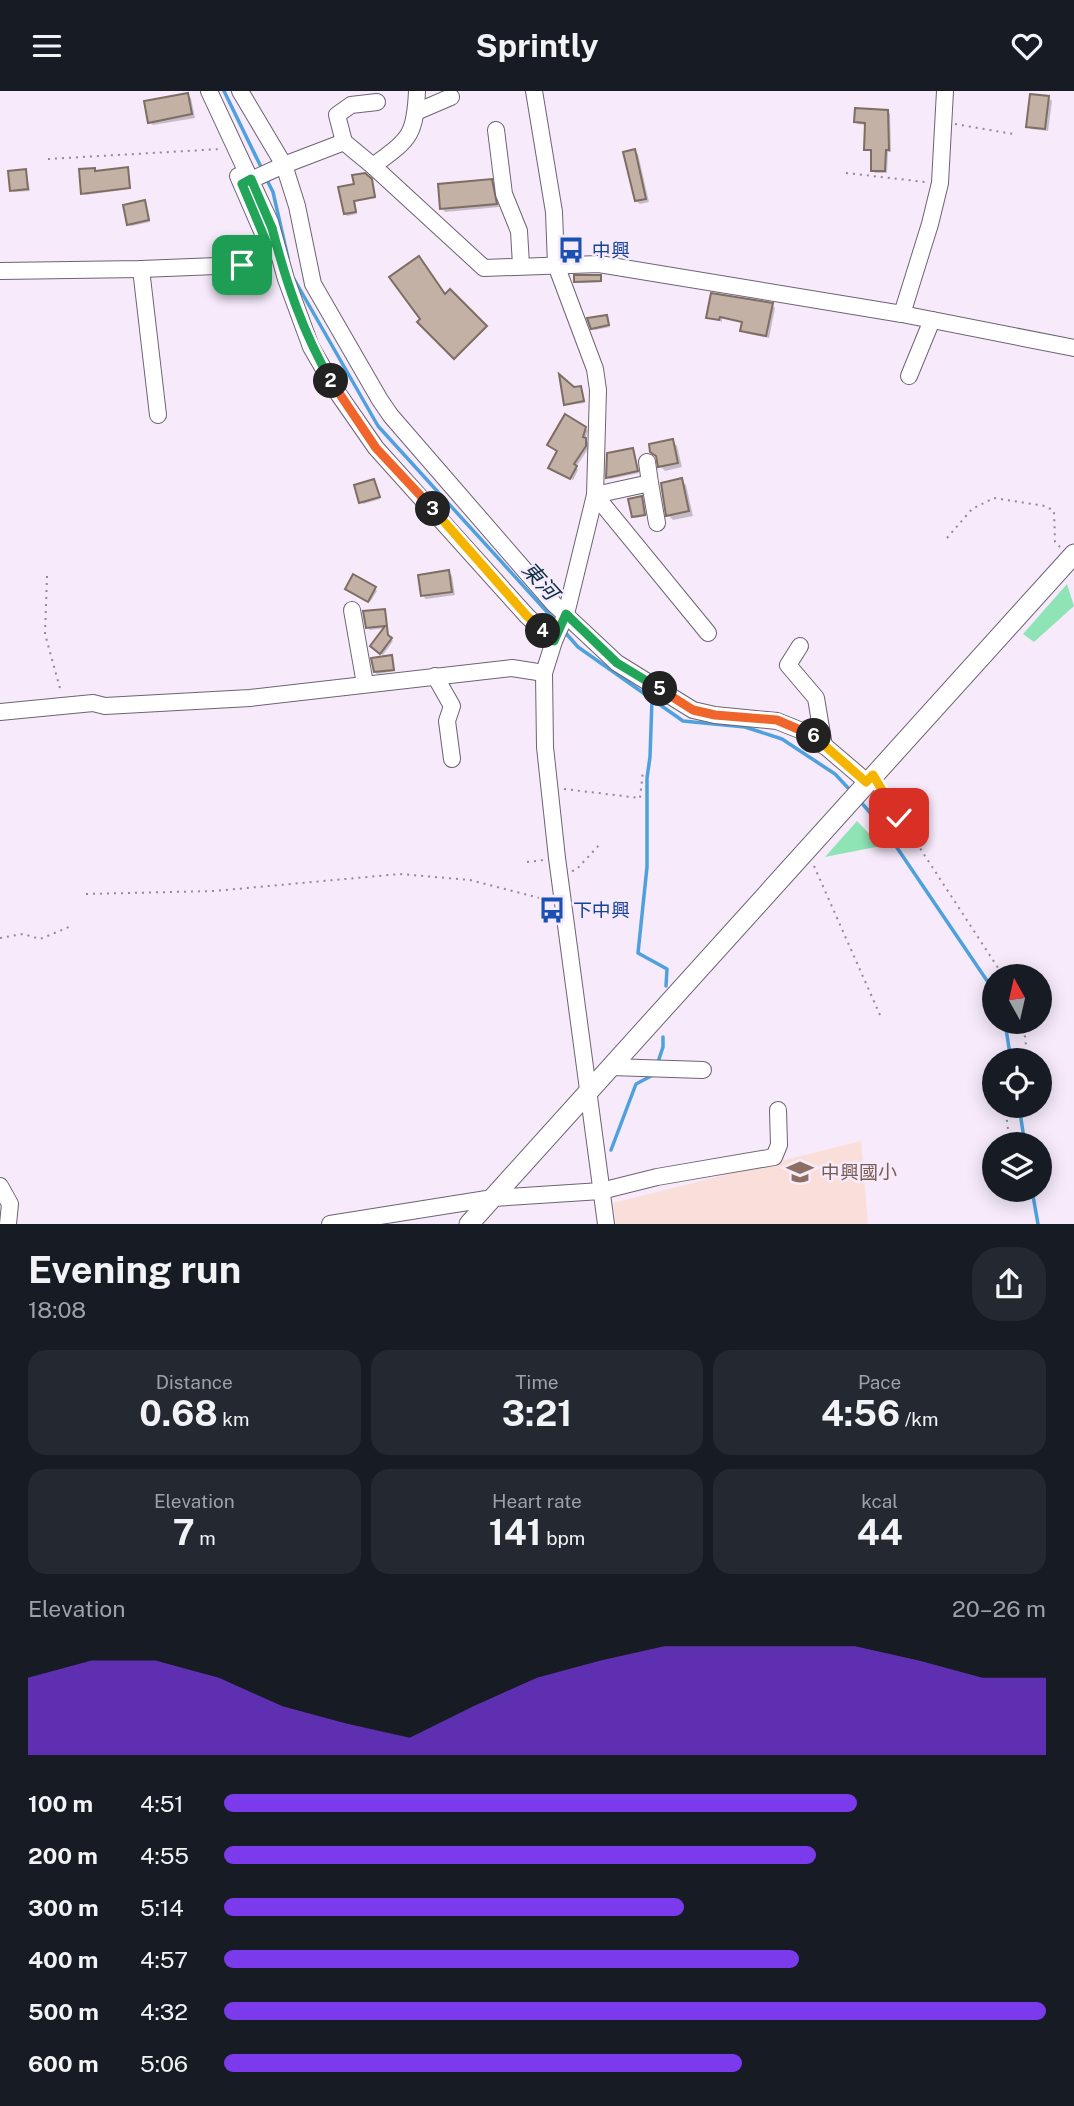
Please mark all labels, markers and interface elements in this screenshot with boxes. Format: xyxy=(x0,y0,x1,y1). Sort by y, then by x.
icon: menu xyxy=(28,27,66,65)
text: Sprintly xyxy=(476,27,598,64)
icon: heart xyxy=(1008,27,1046,65)
pin xyxy=(212,235,272,295)
bus stop icon: 中興 xyxy=(556,235,586,265)
place label: 中興 xyxy=(592,239,630,261)
icon: arrive xyxy=(223,246,261,284)
pin: 2 xyxy=(314,363,348,399)
text: 2 xyxy=(324,369,337,391)
pin: 3 xyxy=(416,491,450,527)
text: 3 xyxy=(426,497,439,519)
water label: 東河 xyxy=(517,557,566,608)
pin: 4 xyxy=(526,613,560,649)
text: 4 xyxy=(536,619,549,641)
pin: 5 xyxy=(642,671,678,707)
text: 5 xyxy=(653,677,666,699)
pin: 6 xyxy=(796,719,832,753)
text: 6 xyxy=(807,724,820,746)
pin xyxy=(869,788,929,848)
icon: check xyxy=(880,799,918,837)
bus stop icon: 下中興 xyxy=(537,895,567,925)
place label: 下中興 xyxy=(573,899,630,921)
north arrow xyxy=(982,964,1052,1034)
map controls xyxy=(982,964,1052,1202)
button: locate xyxy=(982,1048,1052,1118)
button: layers xyxy=(982,1132,1052,1202)
school or university icon: 中興國小 xyxy=(785,1157,815,1187)
place label: 中興國小 xyxy=(821,1161,897,1183)
text: Evening run xyxy=(28,1247,241,1292)
button: share xyxy=(972,1247,1046,1321)
text: 18:08 xyxy=(28,1296,86,1323)
text: Distance xyxy=(156,1371,233,1393)
text: Time xyxy=(515,1371,559,1393)
text: Pace xyxy=(858,1371,901,1393)
text: 0.68 xyxy=(139,1393,218,1434)
text: 3:21 xyxy=(502,1393,572,1434)
text: 4:56 xyxy=(821,1393,900,1434)
text: km xyxy=(218,1408,249,1430)
text: /km xyxy=(900,1408,938,1430)
text: Elevation xyxy=(154,1490,235,1512)
text: Heart rate xyxy=(492,1490,582,1512)
text: kcal xyxy=(861,1490,898,1512)
text: 7 xyxy=(173,1512,195,1553)
text: 141 xyxy=(489,1512,542,1553)
text: 44 xyxy=(857,1512,903,1553)
text: m xyxy=(195,1527,216,1549)
text: bpm xyxy=(542,1527,585,1549)
text: Elevation xyxy=(28,1595,126,1622)
text: 20–26 m xyxy=(952,1595,1046,1622)
text: 100 m xyxy=(28,1790,93,1817)
text: 4:51 xyxy=(140,1790,184,1817)
text: 200 m xyxy=(28,1842,98,1869)
text: 4:55 xyxy=(140,1842,189,1869)
text: 300 m xyxy=(28,1894,99,1921)
text: 5:14 xyxy=(140,1894,184,1921)
text: 400 m xyxy=(28,1946,98,1973)
text: 4:57 xyxy=(140,1946,188,1973)
text: 500 m xyxy=(28,1998,99,2025)
text: 4:32 xyxy=(140,1998,188,2025)
text: 600 m xyxy=(28,2050,98,2077)
text: 5:06 xyxy=(140,2050,188,2077)

